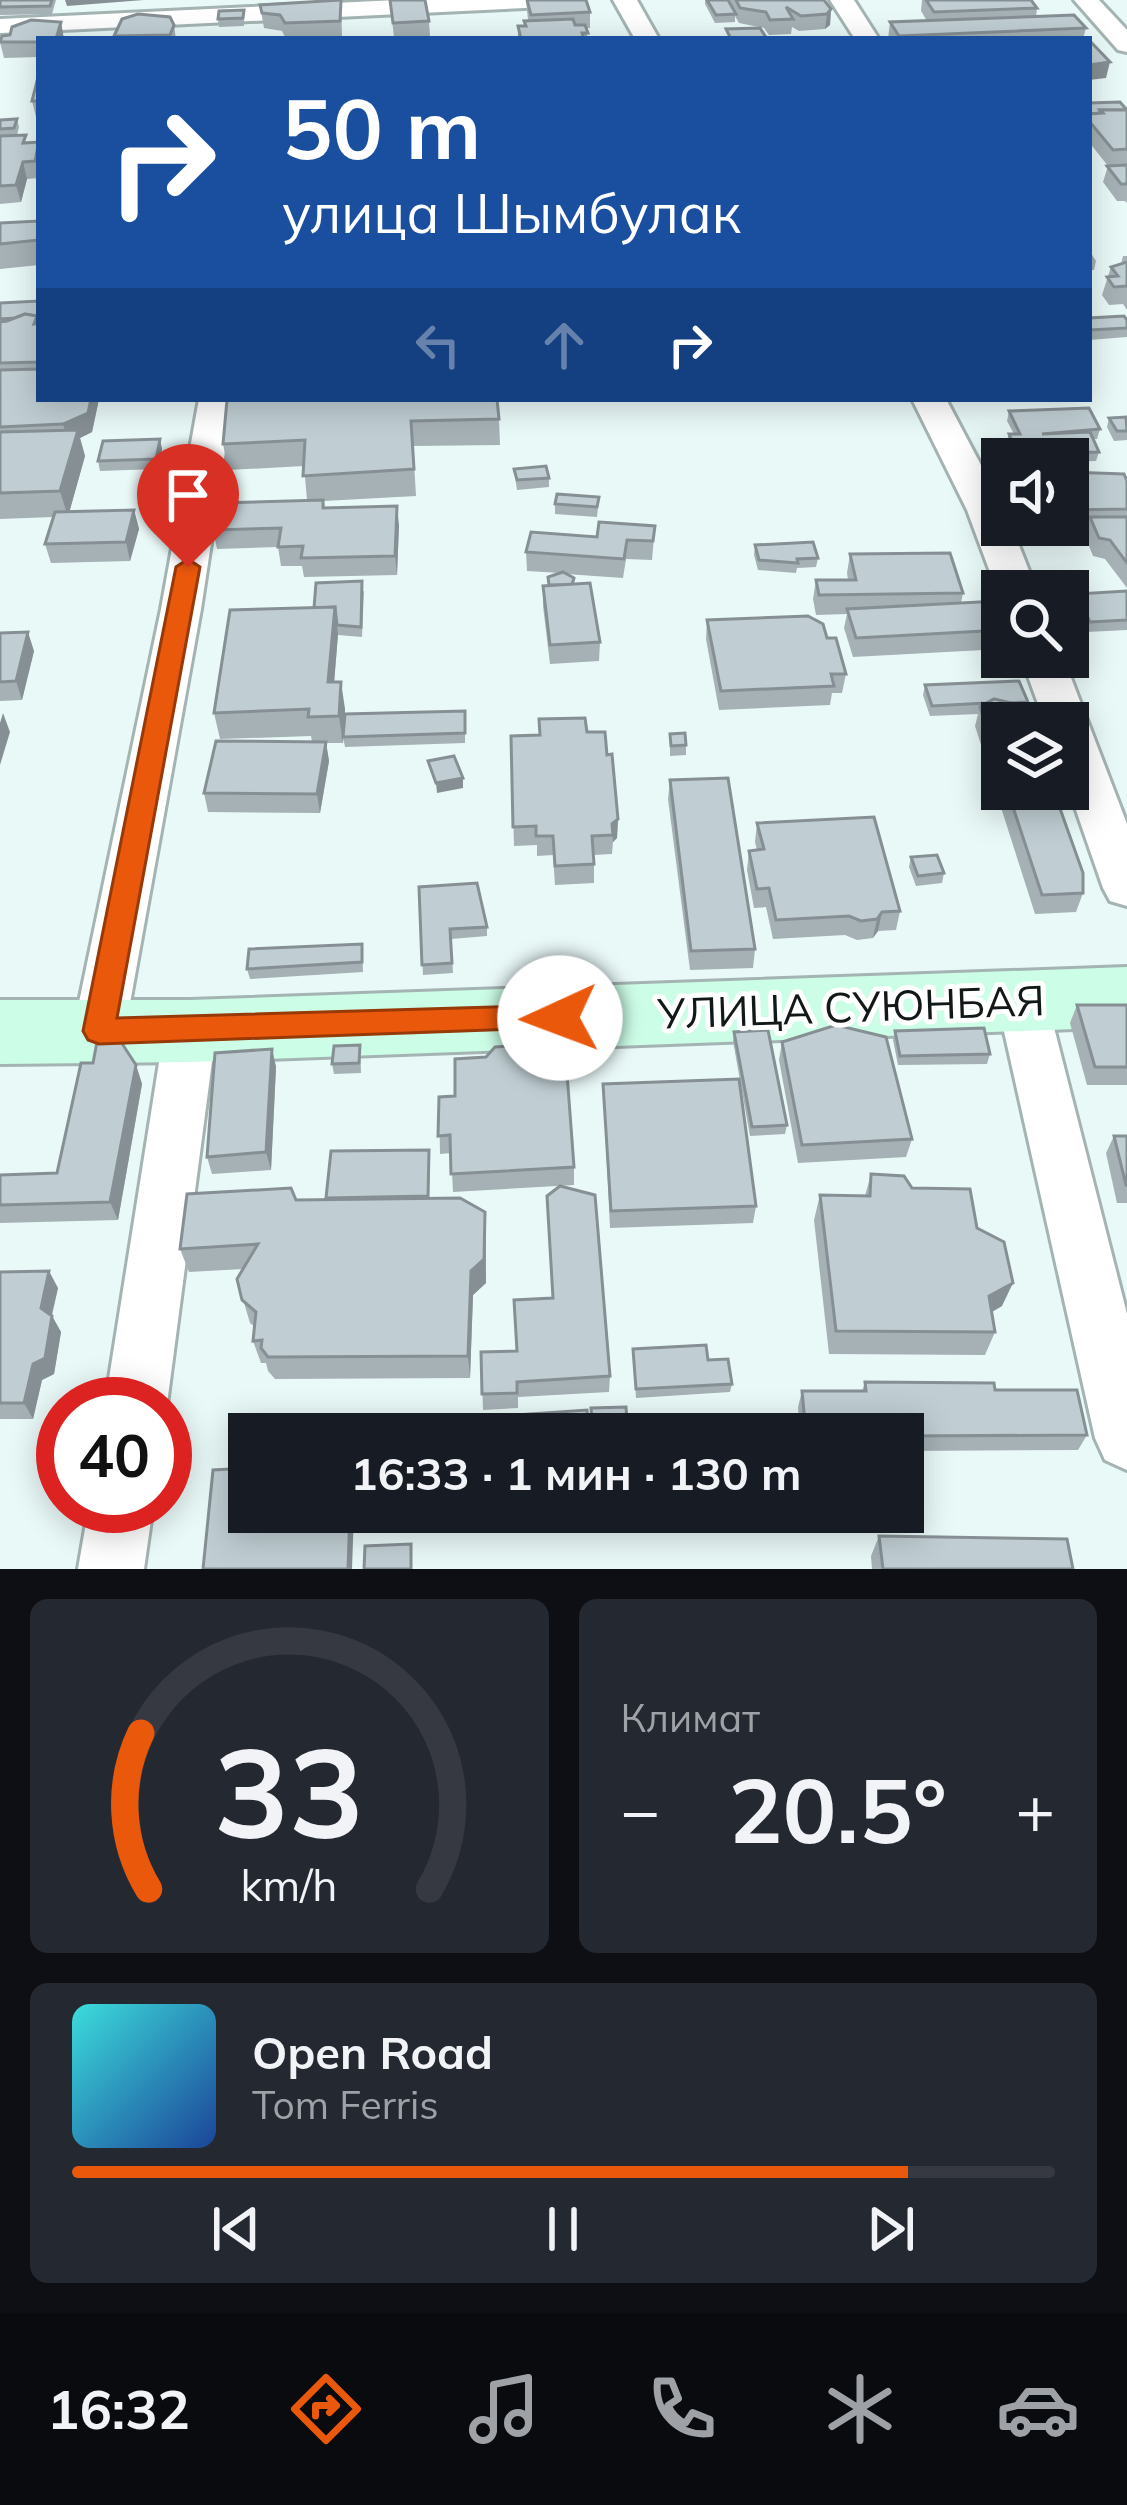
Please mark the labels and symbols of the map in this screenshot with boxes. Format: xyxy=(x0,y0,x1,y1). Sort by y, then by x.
pin xyxy=(137,444,239,567)
position arrow xyxy=(497,955,623,1081)
street label: УЛИЦА СУЮНБАЯ xyxy=(655,973,1046,1040)
speed limit sign: 40 xyxy=(36,1377,192,1533)

